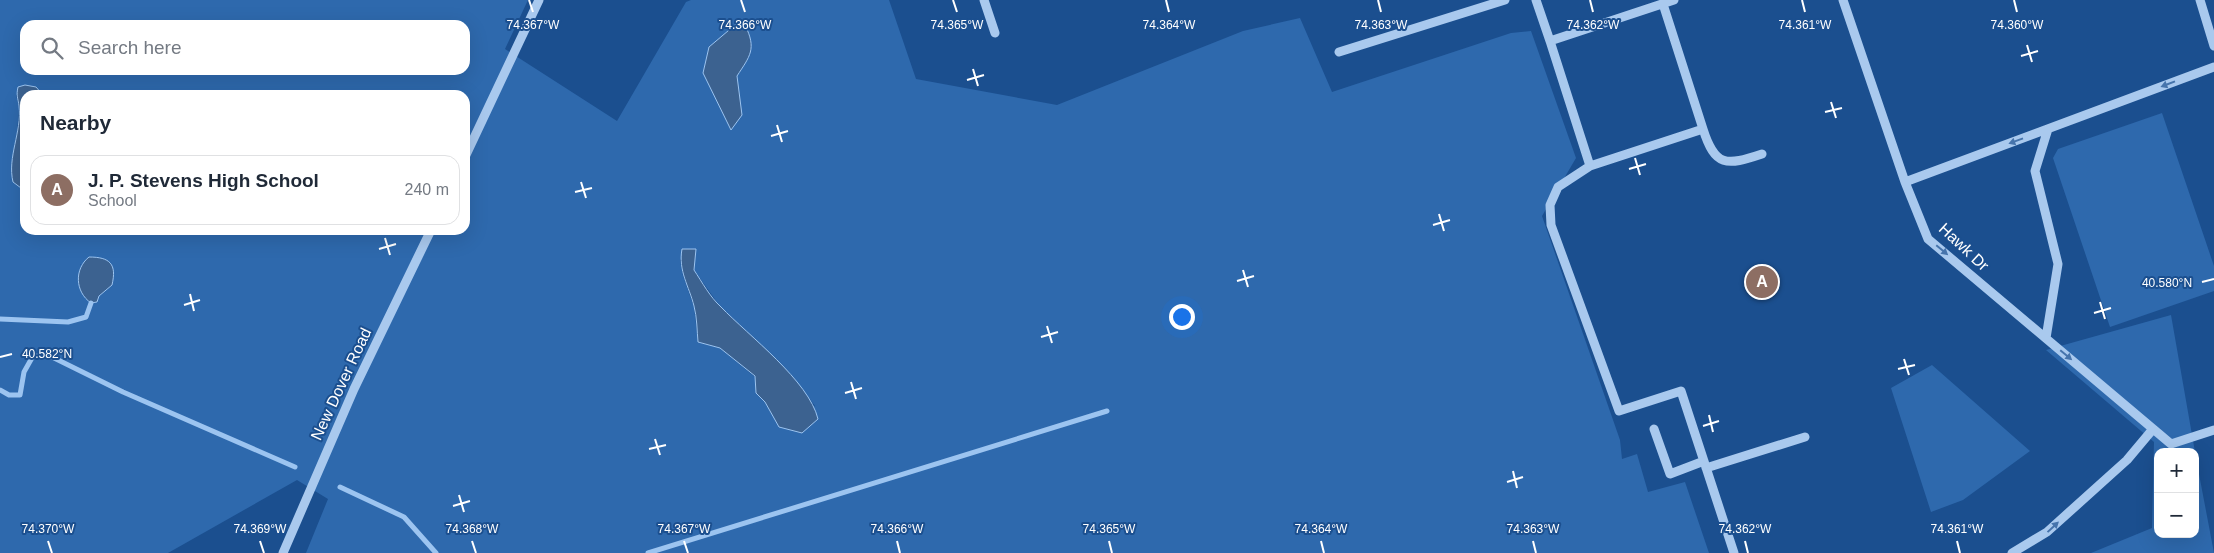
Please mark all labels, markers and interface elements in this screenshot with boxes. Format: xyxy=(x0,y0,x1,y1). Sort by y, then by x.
text: 74.367°W xyxy=(507,18,560,32)
text: 74.366°W xyxy=(719,18,772,32)
text: 74.365°W xyxy=(931,18,984,32)
text: 74.364°W xyxy=(1143,18,1196,32)
text: 74.363°W xyxy=(1355,18,1408,32)
text: 74.362°W xyxy=(1567,18,1620,32)
text: 74.361°W xyxy=(1779,18,1832,32)
text: 74.360°W xyxy=(1991,18,2044,32)
search box xyxy=(20,20,470,75)
icon: search xyxy=(38,34,66,62)
text: Search here xyxy=(78,37,182,58)
one-way arrow xyxy=(2161,81,2176,88)
text: Nearby xyxy=(40,111,111,134)
one-way arrow xyxy=(2008,137,2023,145)
text: J. P. Stevens High School xyxy=(88,170,319,191)
text: A xyxy=(51,181,63,198)
text: 240 m xyxy=(405,181,449,198)
text: School xyxy=(88,192,137,209)
street label: Hawk Dr xyxy=(1936,220,1993,275)
one-way arrow xyxy=(1935,245,1948,256)
pin: A xyxy=(1746,263,1778,301)
text: 40.580°N xyxy=(2142,276,2192,290)
your location xyxy=(1169,304,1195,330)
street label: New Dover Road xyxy=(308,325,374,443)
text: 40.582°N xyxy=(22,347,72,361)
one-way arrow xyxy=(2060,349,2072,361)
map controls xyxy=(2154,448,2199,538)
button: + xyxy=(2154,448,2199,493)
button: − xyxy=(2154,493,2199,538)
one-way arrow xyxy=(2047,521,2059,533)
text: 74.370°W xyxy=(22,522,75,536)
text: 74.369°W xyxy=(234,522,287,536)
text: 74.368°W xyxy=(446,522,499,536)
text: 74.367°W xyxy=(658,522,711,536)
text: 74.366°W xyxy=(871,522,924,536)
text: 74.365°W xyxy=(1083,522,1136,536)
text: 74.364°W xyxy=(1295,522,1348,536)
text: 74.363°W xyxy=(1507,522,1560,536)
text: 74.362°W xyxy=(1719,522,1772,536)
text: 74.361°W xyxy=(1931,522,1984,536)

